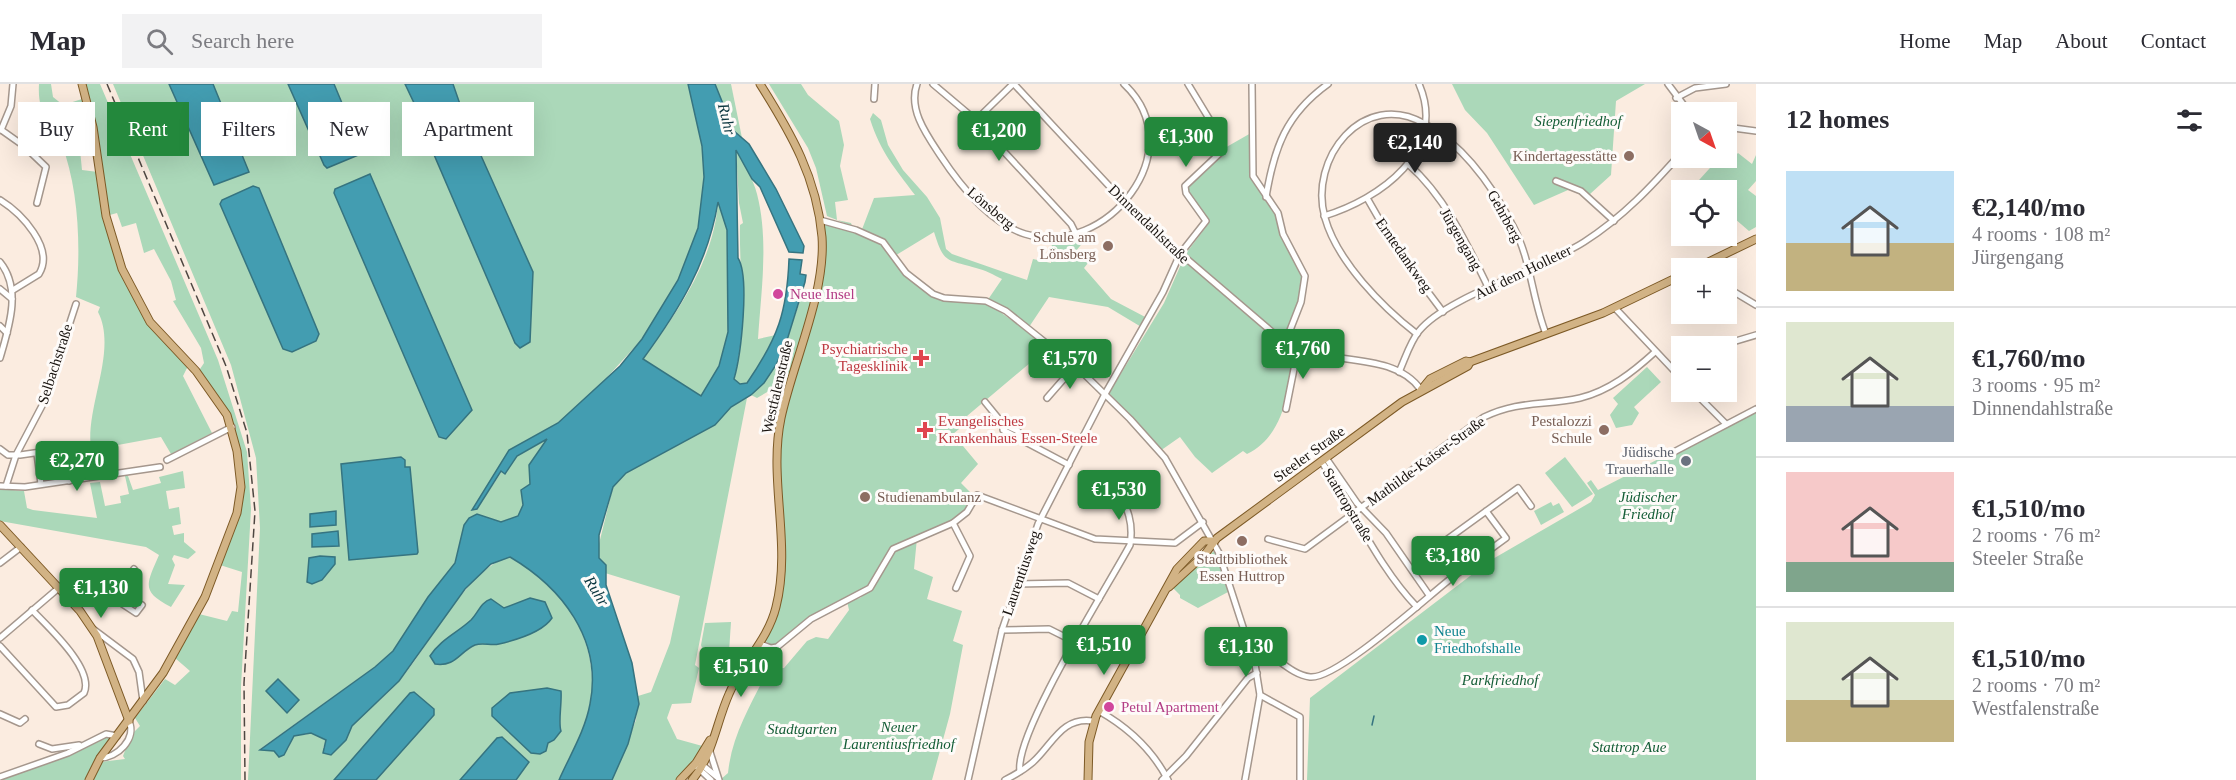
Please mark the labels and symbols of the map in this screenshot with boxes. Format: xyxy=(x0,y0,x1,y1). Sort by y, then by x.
water label: Ruhr xyxy=(715,100,739,137)
north arrow xyxy=(1671,102,1737,168)
pin: €1,200 xyxy=(950,111,1048,162)
park label: Siepenfriedhof xyxy=(1534,113,1624,129)
pin: €1,300 xyxy=(1137,117,1235,168)
pin: €2,140 xyxy=(1366,123,1464,174)
place label: Kindertagesstätte xyxy=(1513,148,1617,164)
marker: Kindertagesstätte xyxy=(1622,149,1636,163)
street label: Dinnendahlstraße xyxy=(1105,181,1193,267)
street label: Lönsberg xyxy=(964,184,1018,233)
street label: Gehrberg xyxy=(1484,187,1526,245)
street label: Jürgengang xyxy=(1437,205,1485,273)
street label: Erntedankweg xyxy=(1373,215,1436,295)
place label: Schule am Lönsberg xyxy=(1033,229,1096,262)
marker: Schule am Lönsberg xyxy=(1101,239,1115,253)
street label: Auf dem Holleter xyxy=(1472,242,1574,302)
place label: Neue Insel xyxy=(790,286,855,302)
marker: Neue Insel xyxy=(771,287,785,301)
street label: Selbachstraße xyxy=(35,322,76,406)
pin: €1,760 xyxy=(1254,329,1352,380)
street label: Westfalenstraße xyxy=(758,338,796,435)
pin: €1,570 xyxy=(1021,339,1119,390)
place label: Psychiatrische Tagesklinik xyxy=(821,341,908,374)
marker: Psychiatrische Tagesklinik xyxy=(912,349,930,367)
place label: Evangelisches Krankenhaus Essen-Steele xyxy=(938,413,1098,446)
street label: Mathilde-Kaiser-Straße xyxy=(1364,413,1488,509)
place label: Pestalozzi Schule xyxy=(1531,413,1592,446)
marker: Evangelisches Krankenhaus Essen-Steele xyxy=(916,421,934,439)
street label: Steeler Straße xyxy=(1270,423,1348,485)
marker: Pestalozzi Schule xyxy=(1597,423,1611,437)
pin: €2,270 xyxy=(28,441,126,492)
place label: Jüdische Trauerhalle xyxy=(1605,444,1674,477)
marker: Jüdische Trauerhalle xyxy=(1679,454,1693,468)
street label: Stattropstraße xyxy=(1320,465,1376,545)
pin: €1,530 xyxy=(1070,470,1168,521)
place label: Studienambulanz xyxy=(877,489,981,505)
park label: Jüdischer Friedhof xyxy=(1619,489,1677,522)
marker: Studienambulanz xyxy=(858,490,872,504)
street label: Laurentiusweg xyxy=(999,528,1043,618)
marker: Stadtbibliothek Essen Huttrop xyxy=(1235,534,1249,548)
pin: €3,180 xyxy=(1404,536,1502,587)
place label: Stadtbibliothek Essen Huttrop xyxy=(1196,551,1288,584)
pin: €1,130 xyxy=(52,568,150,619)
water label: Ruhr xyxy=(581,572,613,610)
place label: Neue Friedhofshalle xyxy=(1434,623,1521,656)
pin: €1,510 xyxy=(1055,625,1153,676)
pin: €1,130 xyxy=(1197,627,1295,678)
marker: Neue Friedhofshalle xyxy=(1415,633,1429,647)
pin: €1,510 xyxy=(692,647,790,698)
park label: Parkfriedhof xyxy=(1461,672,1540,688)
place label: Petul Apartment xyxy=(1121,699,1220,715)
marker: Petul Apartment xyxy=(1102,700,1116,714)
park label: Neuer Laurentiusfriedhof xyxy=(842,719,957,752)
park label: Stadtgarten xyxy=(767,721,837,737)
park label: Stattrop Aue xyxy=(1592,739,1667,755)

